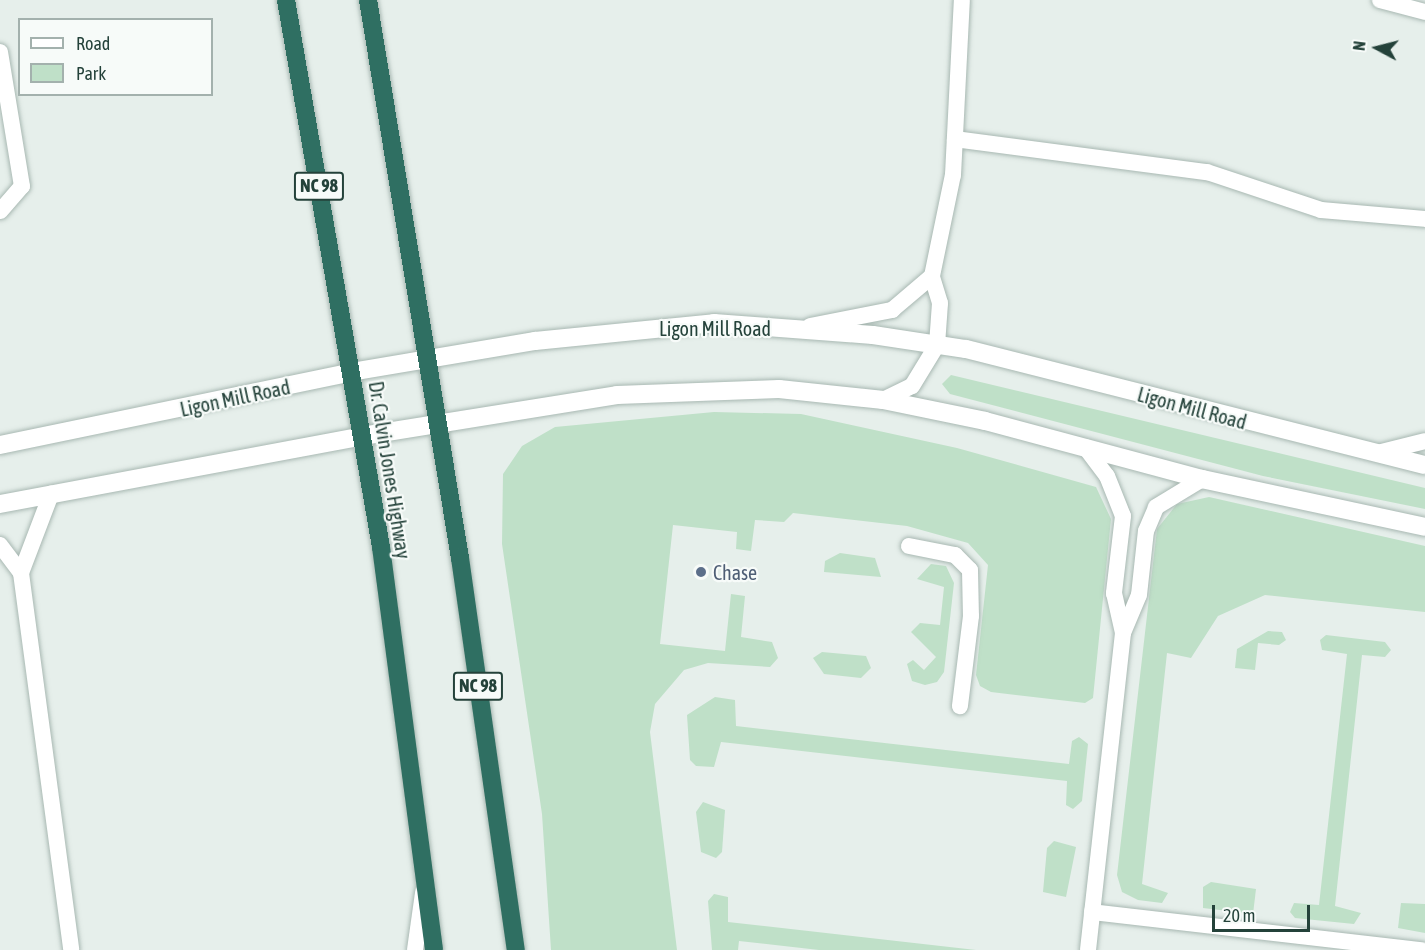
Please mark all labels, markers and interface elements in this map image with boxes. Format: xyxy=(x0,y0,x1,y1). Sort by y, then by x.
legend xyxy=(18,18,213,96)
north arrow xyxy=(1347,18,1407,78)
text: Road xyxy=(76,33,110,54)
text: N xyxy=(1350,40,1369,52)
text: Park xyxy=(76,63,106,84)
road number: NC 98 xyxy=(294,171,344,201)
street label: Ligon Mill Road xyxy=(659,316,771,340)
street label: Ligon Mill Road xyxy=(178,375,292,421)
street label: Dr. Calvin Jones Highway xyxy=(364,379,416,561)
street label: Ligon Mill Road xyxy=(1135,382,1249,434)
place label: Chase xyxy=(713,560,757,584)
marker: Chase xyxy=(694,565,708,579)
road number: NC 98 xyxy=(452,671,504,701)
scale bar xyxy=(1215,893,1312,931)
text: 20 m xyxy=(1223,905,1255,926)

